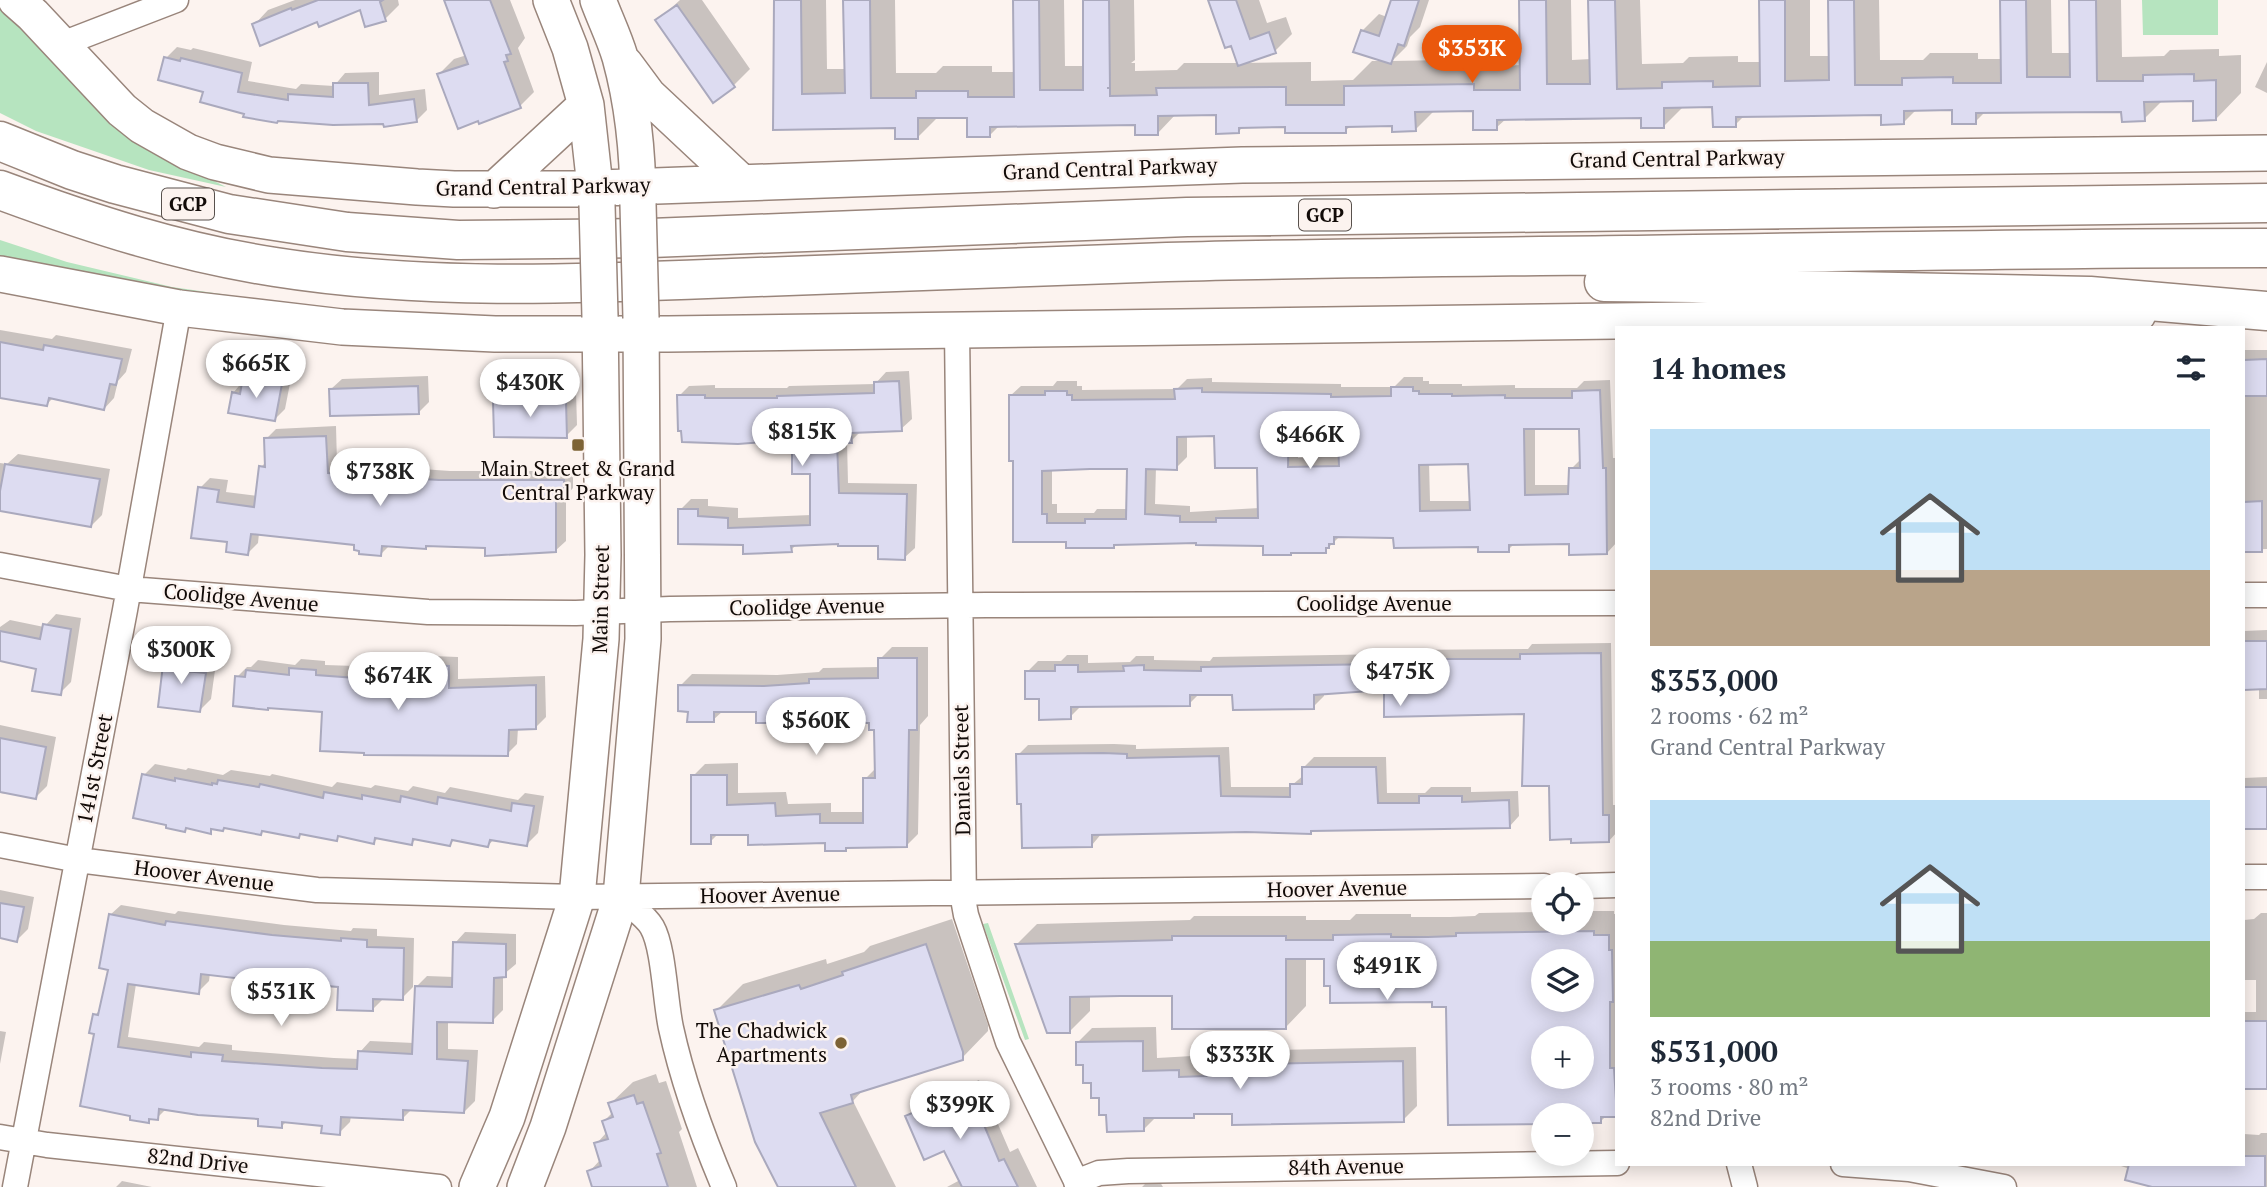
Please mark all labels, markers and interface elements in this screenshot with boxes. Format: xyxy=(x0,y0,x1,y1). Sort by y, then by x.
pin: $353K xyxy=(1423,25,1521,85)
text: $353K xyxy=(1438,32,1506,63)
street label: Grand Central Parkway xyxy=(1569,142,1785,174)
street label: Grand Central Parkway xyxy=(1002,150,1218,186)
street label: Grand Central Parkway xyxy=(435,170,651,202)
road number: GCP xyxy=(162,188,214,220)
road number: GCP xyxy=(1299,200,1351,230)
pin: $665K xyxy=(207,340,305,400)
text: $665K xyxy=(222,347,290,378)
text: 14 homes xyxy=(1650,348,1786,388)
icon: filters xyxy=(2172,349,2210,387)
pin: $430K xyxy=(481,360,579,419)
text: $430K xyxy=(496,366,564,397)
pin: $815K xyxy=(753,408,851,468)
pin: $466K xyxy=(1261,412,1359,471)
text: $815K xyxy=(768,415,836,446)
text: $466K xyxy=(1276,418,1344,449)
marker: Main Street & Grand Central Parkway xyxy=(570,437,586,453)
pin: $738K xyxy=(331,448,429,508)
place label: Main Street & Grand Central Parkway xyxy=(481,454,676,506)
text: $738K xyxy=(346,455,414,486)
icon: home xyxy=(1867,475,1993,601)
street label: Main Street xyxy=(585,544,615,654)
street label: Coolidge Avenue xyxy=(162,576,320,618)
street label: Coolidge Avenue xyxy=(1296,589,1452,617)
street label: Coolidge Avenue xyxy=(729,591,885,621)
pin: $300K xyxy=(132,626,230,686)
text: $300K xyxy=(147,633,215,664)
pin: $475K xyxy=(1351,648,1449,708)
pin: $674K xyxy=(349,652,447,712)
text: $475K xyxy=(1366,655,1434,686)
text: $674K xyxy=(364,659,432,690)
text: $353,000 xyxy=(1650,660,1778,700)
pin: $560K xyxy=(767,698,865,757)
text: 2 rooms · 62 m² xyxy=(1650,700,1809,731)
text: $560K xyxy=(782,704,850,735)
street label: Daniels Street xyxy=(946,704,976,836)
street label: 141st Street xyxy=(70,711,118,826)
text: Grand Central Parkway xyxy=(1650,731,1885,762)
icon: home xyxy=(1867,846,1993,972)
street label: Hoover Avenue xyxy=(133,853,276,897)
map controls xyxy=(1531,872,1594,1166)
button: locate xyxy=(1531,872,1594,935)
street label: Hoover Avenue xyxy=(1266,873,1407,903)
street label: Hoover Avenue xyxy=(699,879,840,909)
pin: $491K xyxy=(1338,942,1436,1002)
text: $491K xyxy=(1353,949,1421,980)
button: layers xyxy=(1531,949,1594,1012)
pin: $531K xyxy=(232,968,330,1028)
text: $531K xyxy=(247,975,315,1006)
place label: The Chadwick Apartments xyxy=(696,1016,827,1068)
button: + xyxy=(1531,1026,1594,1089)
text: $531,000 xyxy=(1650,1031,1778,1071)
pin: $333K xyxy=(1191,1032,1289,1091)
marker: The Chadwick Apartments xyxy=(833,1035,849,1051)
text: $333K xyxy=(1206,1038,1274,1069)
text: 3 rooms · 80 m² xyxy=(1650,1071,1809,1102)
pin: $399K xyxy=(911,1082,1009,1141)
text: $399K xyxy=(926,1088,994,1119)
text: 82nd Drive xyxy=(1650,1102,1761,1133)
button: − xyxy=(1531,1103,1594,1166)
street label: 82nd Drive xyxy=(146,1141,250,1179)
street label: 84th Avenue xyxy=(1288,1151,1404,1181)

